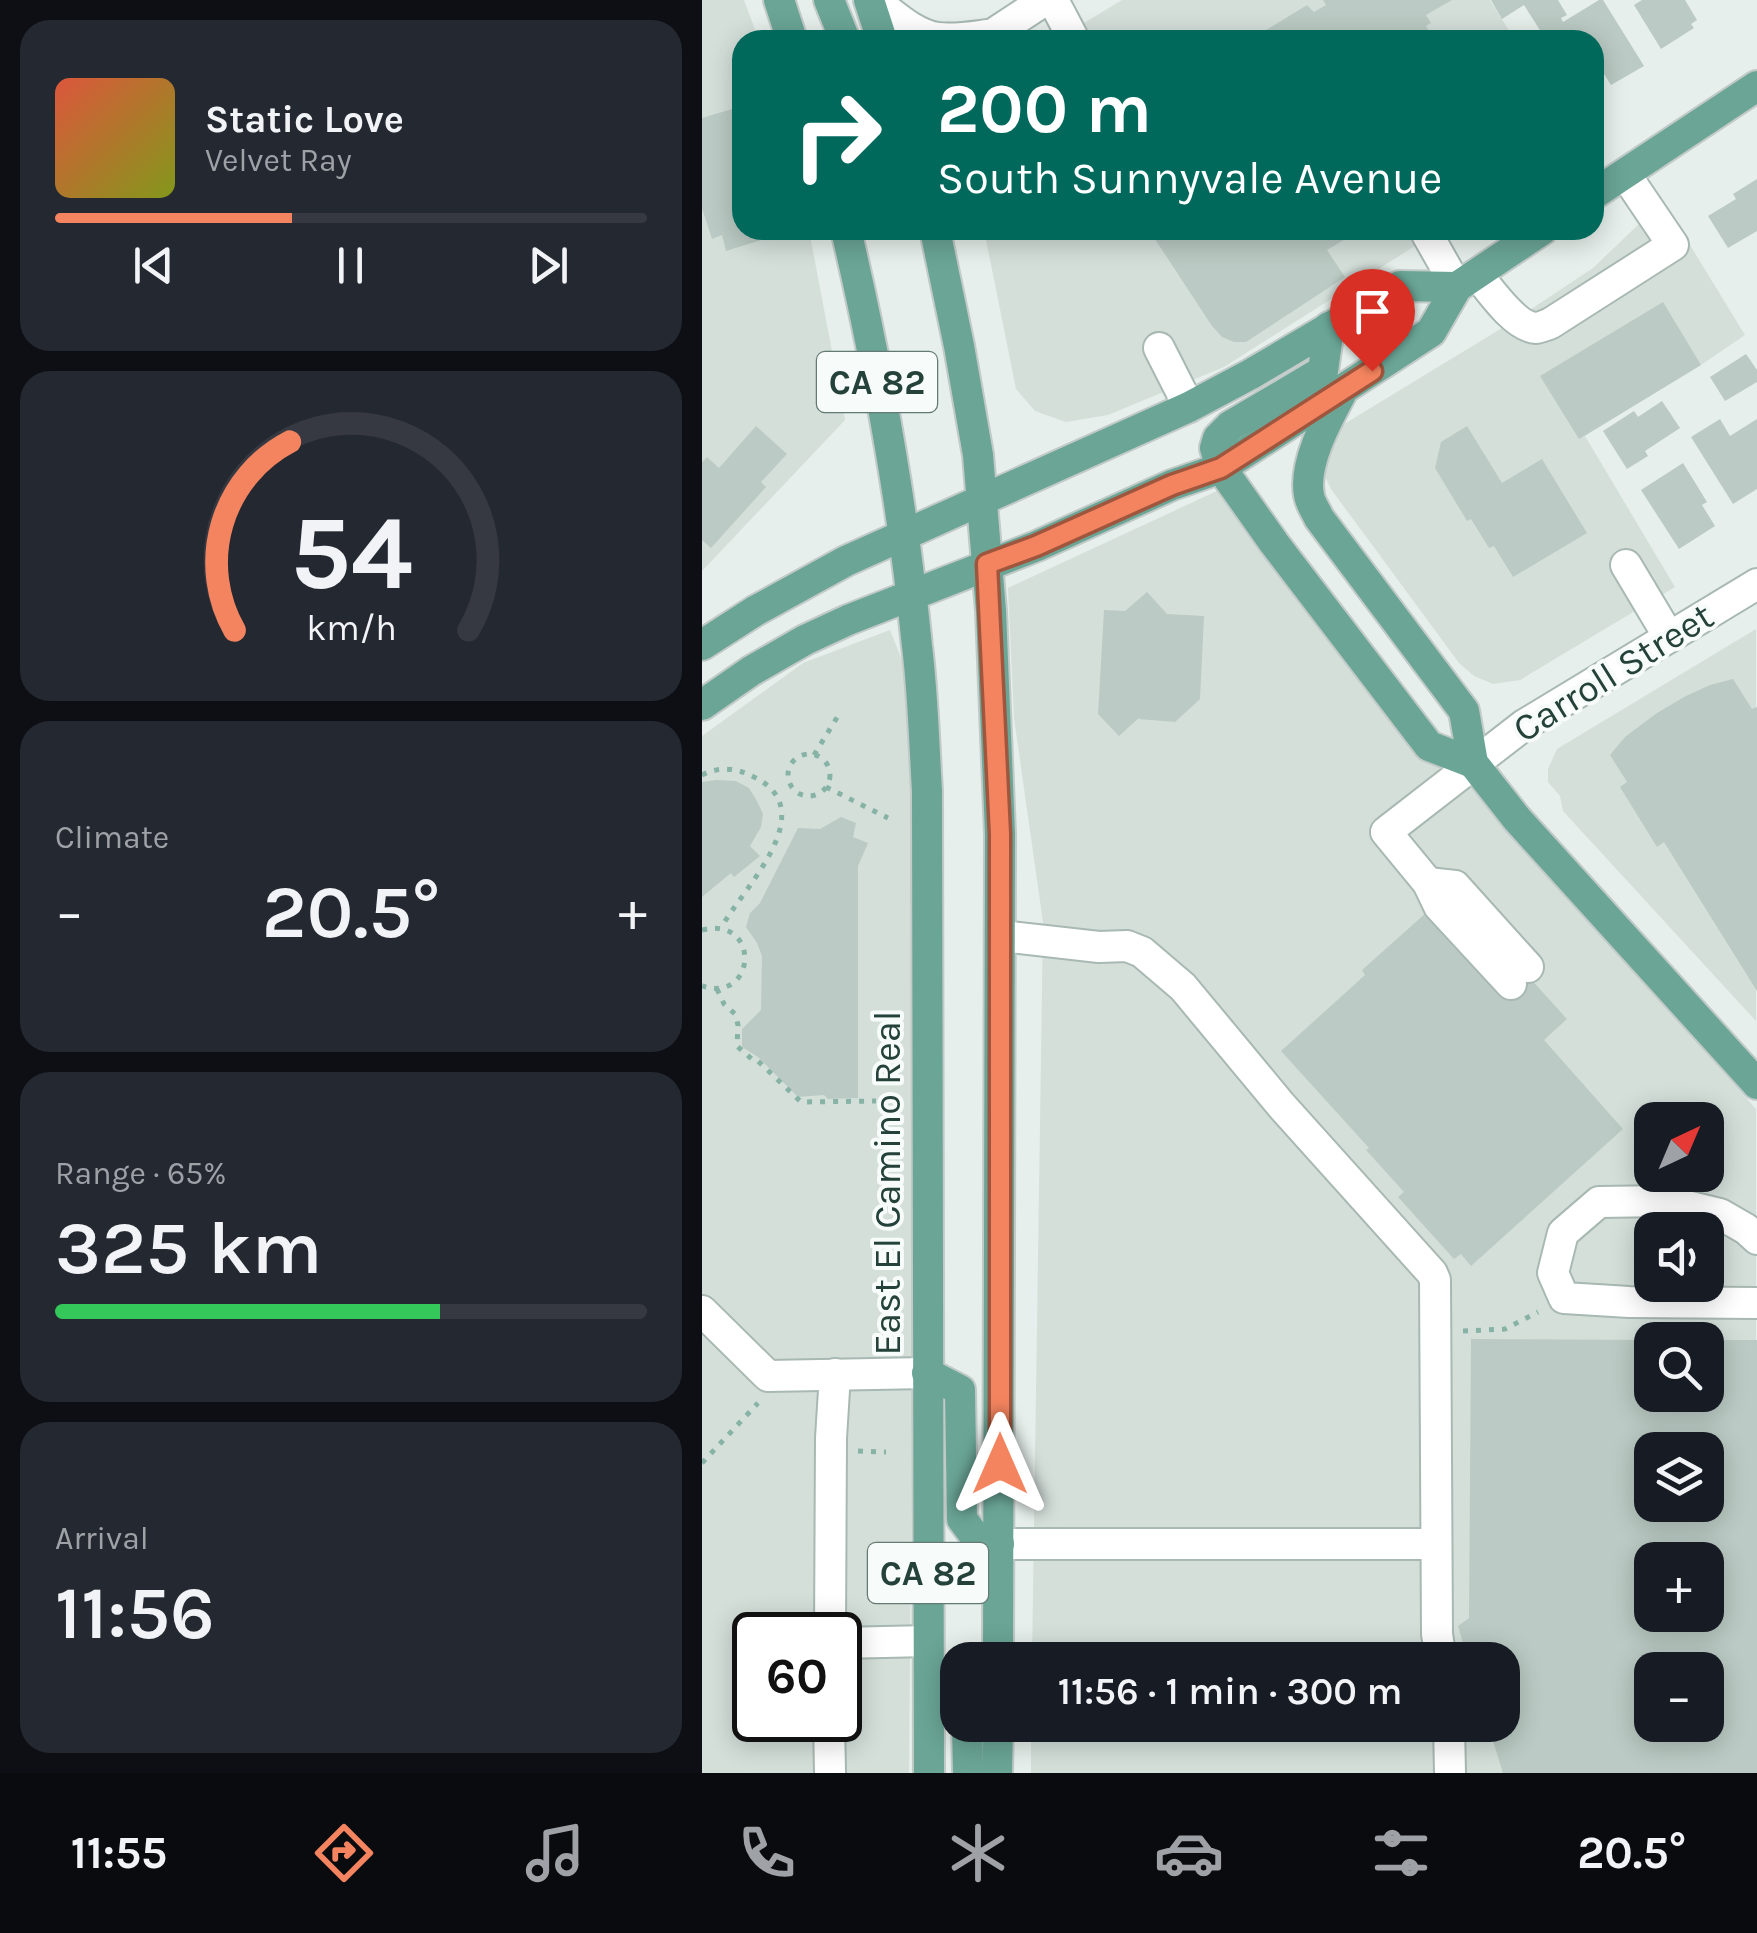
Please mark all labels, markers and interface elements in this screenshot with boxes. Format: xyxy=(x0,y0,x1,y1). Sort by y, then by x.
text: 200 m xyxy=(937,68,1152,150)
icon: right xyxy=(772,70,902,200)
text: Static Love xyxy=(205,97,404,142)
text: Velvet Ray xyxy=(205,142,352,179)
text: South Sunnyvale Avenue xyxy=(937,152,1442,204)
icon: previous xyxy=(126,238,181,293)
icon: pause xyxy=(323,238,378,293)
icon: next xyxy=(521,238,576,293)
pin xyxy=(1330,269,1415,372)
icon: arrive xyxy=(1345,284,1400,339)
road number: CA 82 xyxy=(817,352,937,412)
text: 54 xyxy=(290,493,412,614)
street label: Carroll Street xyxy=(1505,593,1721,752)
text: km/h xyxy=(306,607,396,649)
text: Climate xyxy=(55,819,169,856)
text: 20.5° xyxy=(262,868,440,956)
text: − xyxy=(55,880,84,944)
text: + xyxy=(618,880,647,944)
street label: East El Camino Real xyxy=(865,1011,910,1355)
north arrow xyxy=(1634,1102,1724,1192)
map controls xyxy=(1634,1102,1724,1742)
text: Range · 65% xyxy=(55,1155,227,1192)
text: 325 km xyxy=(55,1204,323,1292)
button: sound xyxy=(1634,1212,1724,1302)
button: search xyxy=(1634,1322,1724,1412)
position arrow xyxy=(948,1412,1052,1516)
button: layers xyxy=(1634,1432,1724,1522)
text: Arrival xyxy=(55,1520,149,1557)
button: + xyxy=(1634,1542,1724,1632)
road number: CA 82 xyxy=(868,1543,988,1603)
text: 11:56 xyxy=(55,1569,215,1657)
speed limit sign: 60 xyxy=(732,1612,862,1742)
button: − xyxy=(1634,1652,1724,1742)
text: 11:56 · 1 min · 300 m xyxy=(1058,1669,1402,1714)
icon: directions xyxy=(309,1818,379,1888)
icon: music xyxy=(520,1818,590,1888)
icon: phone xyxy=(732,1818,802,1888)
icon: climate xyxy=(943,1818,1013,1888)
icon: car xyxy=(1154,1818,1224,1888)
icon: filters xyxy=(1366,1818,1436,1888)
text: 11:55 xyxy=(71,1827,167,1879)
text: 20.5° xyxy=(1577,1827,1686,1879)

